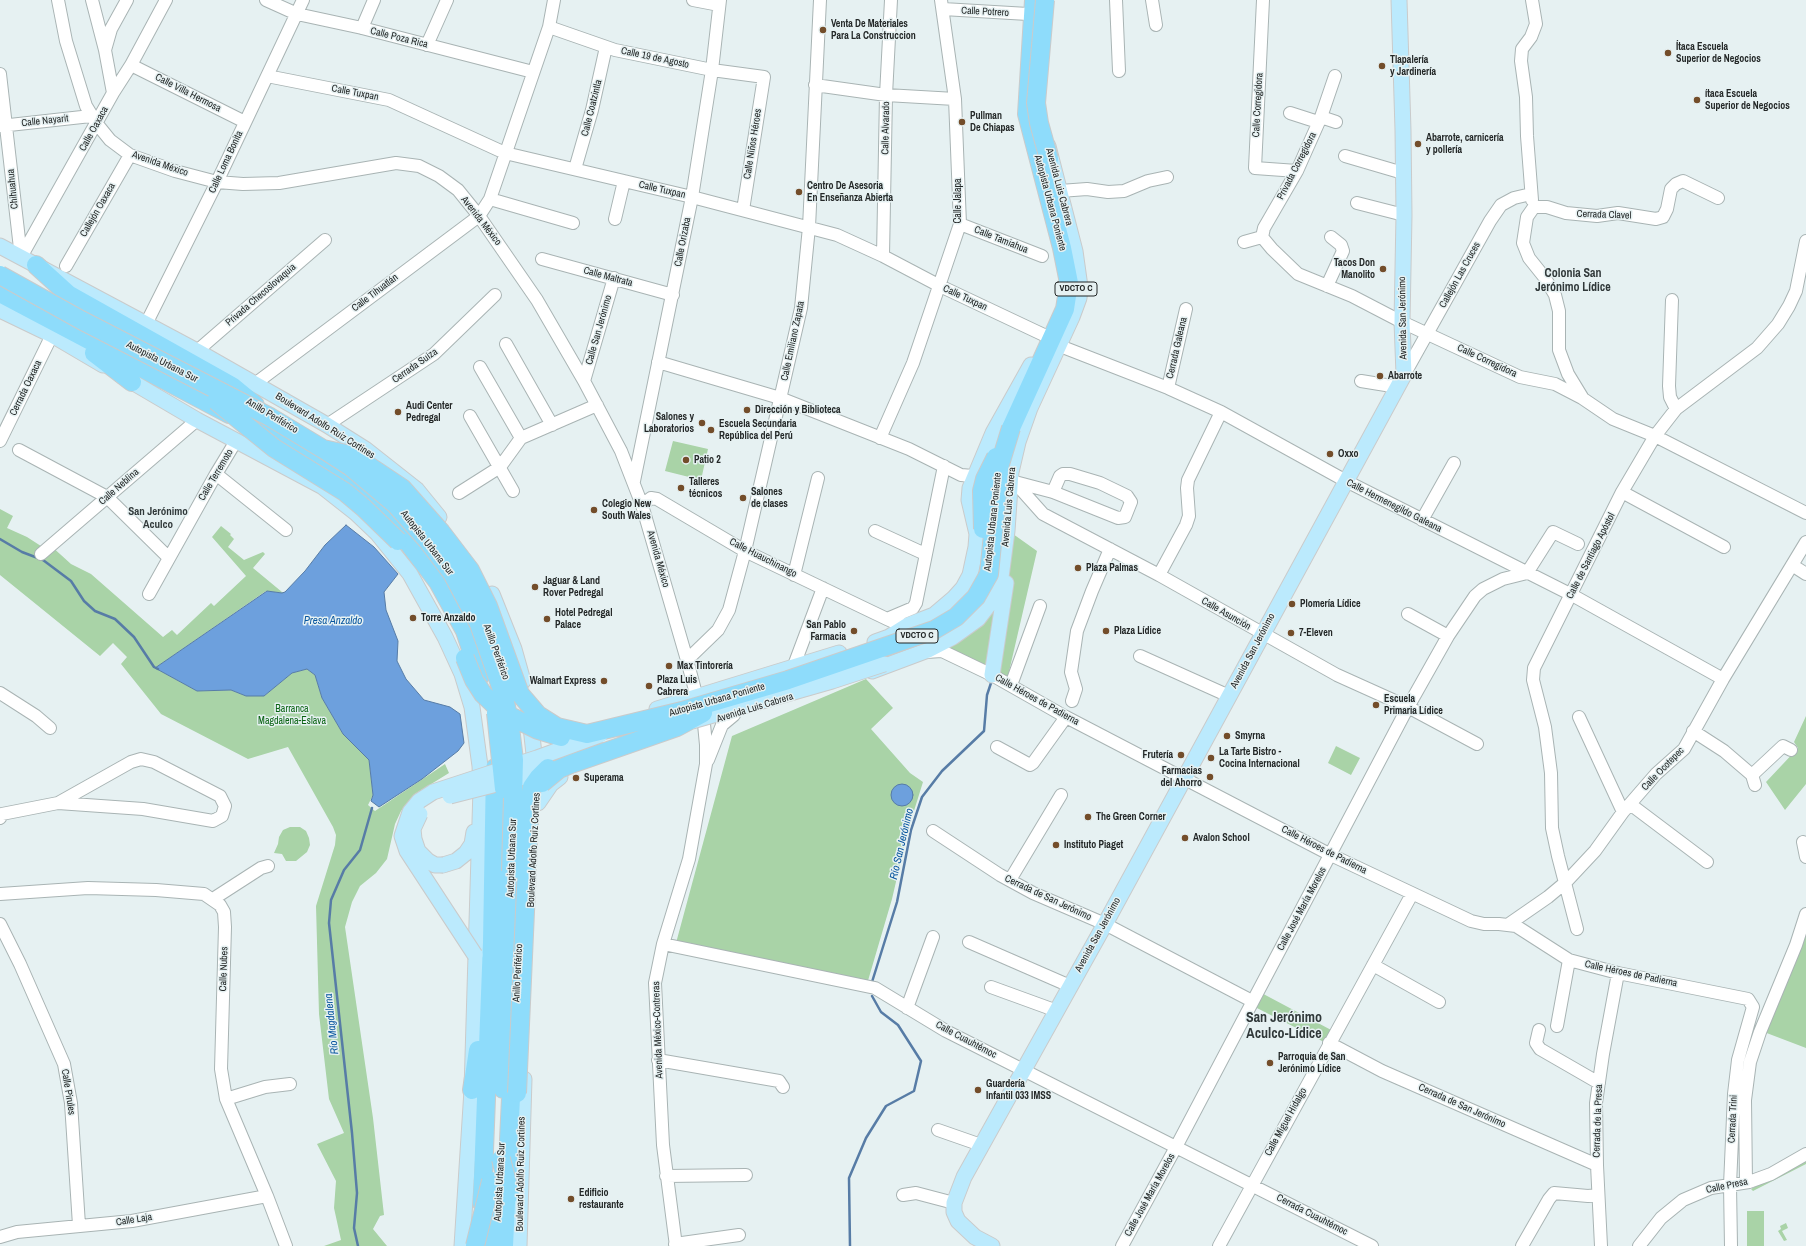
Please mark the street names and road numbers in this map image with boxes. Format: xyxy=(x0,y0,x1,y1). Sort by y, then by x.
street label: Calle Potrero xyxy=(961,5,1009,19)
street label: Calle Poza Rica xyxy=(369,25,429,51)
street label: Calle 19 de Agosto xyxy=(620,45,690,71)
street label: Calle Villa Hermosa xyxy=(153,71,223,115)
street label: Calle Corregidora xyxy=(1250,72,1266,138)
street label: Calle Coatzintla xyxy=(579,78,605,138)
street label: Calle Tuxpan xyxy=(330,83,380,103)
street label: Calle Alvarado xyxy=(880,101,892,155)
street label: Calle Oaxaca xyxy=(77,105,111,153)
street label: Calle Niños Héroes xyxy=(742,108,764,180)
street label: Calle Nayarit xyxy=(21,113,69,129)
street label: Calle Loma Bonita xyxy=(206,129,246,195)
street label: Privada Corregidora xyxy=(1275,130,1319,202)
street label: Avenida Luis Cabrera xyxy=(1043,147,1075,227)
street label: Avenida México xyxy=(130,149,190,179)
street label: Autopista Urbana Poniente xyxy=(1031,154,1069,252)
street label: Chihuahua xyxy=(5,168,21,210)
street label: Calle Jalapa xyxy=(952,178,964,224)
street label: Calle Tuxpan xyxy=(637,179,687,201)
street label: Callejón Oaxaca xyxy=(78,181,118,239)
street label: Avenida México xyxy=(458,194,504,248)
street label: Cerrada Clavel xyxy=(1576,208,1632,222)
street label: Calle Orizaba xyxy=(672,216,694,268)
street label: Calle Tamiahua xyxy=(972,224,1030,256)
street label: Callejón Las Cruces xyxy=(1437,240,1483,310)
street label: Privada Checoslovaquia xyxy=(223,261,299,329)
street label: Calle Maltrata xyxy=(582,265,634,289)
street label: Calle Tihuatlán xyxy=(349,272,401,314)
street label: Avenida San Jerónimo xyxy=(1396,276,1410,360)
road number: VDCTO C xyxy=(1055,282,1097,296)
street label: Calle Tuxpan xyxy=(941,283,989,313)
street label: Calle San Jerónimo xyxy=(583,294,615,366)
street label: Calle Emiliano Zapata xyxy=(779,300,807,382)
street label: Cerrada Galeana xyxy=(1164,316,1190,380)
street label: Autopista Urbana Sur xyxy=(124,339,200,385)
street label: Calle Corregidora xyxy=(1455,342,1519,380)
street label: Cerrada Suiza xyxy=(390,346,440,386)
street label: Cerrada Oaxaca xyxy=(7,358,45,418)
street label: Boulevard Adolfo Ruiz Cortines xyxy=(273,390,377,462)
street label: Anillo Periférico xyxy=(244,396,300,436)
street label: Calle Terremoto xyxy=(196,447,236,503)
street label: Calle Neblina xyxy=(96,466,142,508)
street label: Avenida Luis Cabrera xyxy=(1000,467,1018,547)
street label: Autopista Urbana Poniente xyxy=(982,472,1004,572)
street label: Calle Hermenegildo Galeana xyxy=(1344,477,1444,535)
street label: Autopista Urbana Sur xyxy=(398,508,456,578)
street label: Calle de Santiago Apóstol xyxy=(1564,511,1618,601)
street label: Avenida México xyxy=(644,529,672,589)
street label: Calle Huauchinango xyxy=(727,536,799,580)
street label: Calle Asunción xyxy=(1199,595,1253,633)
street label: Avenida San Jerónimo xyxy=(1228,611,1278,691)
street label: Anillo Periférico xyxy=(480,623,512,681)
road number: VDCTO C xyxy=(896,629,938,643)
street label: Calle Héroes de Padierna xyxy=(993,672,1081,728)
street label: Autopista Urbana Poniente xyxy=(668,681,766,719)
street label: Avenida Luis Cabrera xyxy=(715,691,795,725)
street label: Calle Ocotepec xyxy=(1639,745,1687,793)
street label: Boulevard Adolfo Ruiz Cortines xyxy=(525,792,543,908)
street label: Autopista Urbana Sur xyxy=(505,818,519,898)
street label: Calle Héroes de Padierna xyxy=(1279,823,1369,877)
street label: Calle José María Morelos xyxy=(1275,865,1329,953)
street label: Cerrada de San Jerónimo xyxy=(1003,873,1093,923)
street label: Avenida San Jerónimo xyxy=(1073,896,1123,974)
street label: Anillo Periférico xyxy=(510,944,526,1002)
street label: Calle Nubes xyxy=(217,946,231,992)
street label: Calle Héroes de Padierna xyxy=(1584,958,1678,990)
street label: Avenida México-Contreras xyxy=(650,981,666,1079)
street label: Calle Cuauhtémoc xyxy=(933,1019,999,1061)
street label: Calle Pirules xyxy=(58,1068,78,1116)
street label: Cerrada de San Jerónimo xyxy=(1416,1081,1508,1131)
street label: Cerrada de la Presa xyxy=(1591,1084,1605,1158)
street label: Calle Miguel Hidalgo xyxy=(1262,1086,1310,1158)
street label: Cerrada Trini xyxy=(1726,1094,1740,1144)
street label: Boulevard Adolfo Ruiz Cortines xyxy=(514,1116,528,1232)
street label: Autopista Urbana Sur xyxy=(492,1142,508,1222)
street label: Calle José María Morelos xyxy=(1122,1151,1178,1239)
street label: Calle Presa xyxy=(1705,1176,1749,1196)
street label: Cerrada Cuauhtémoc xyxy=(1274,1192,1350,1238)
street label: Calle Laja xyxy=(115,1211,153,1229)

